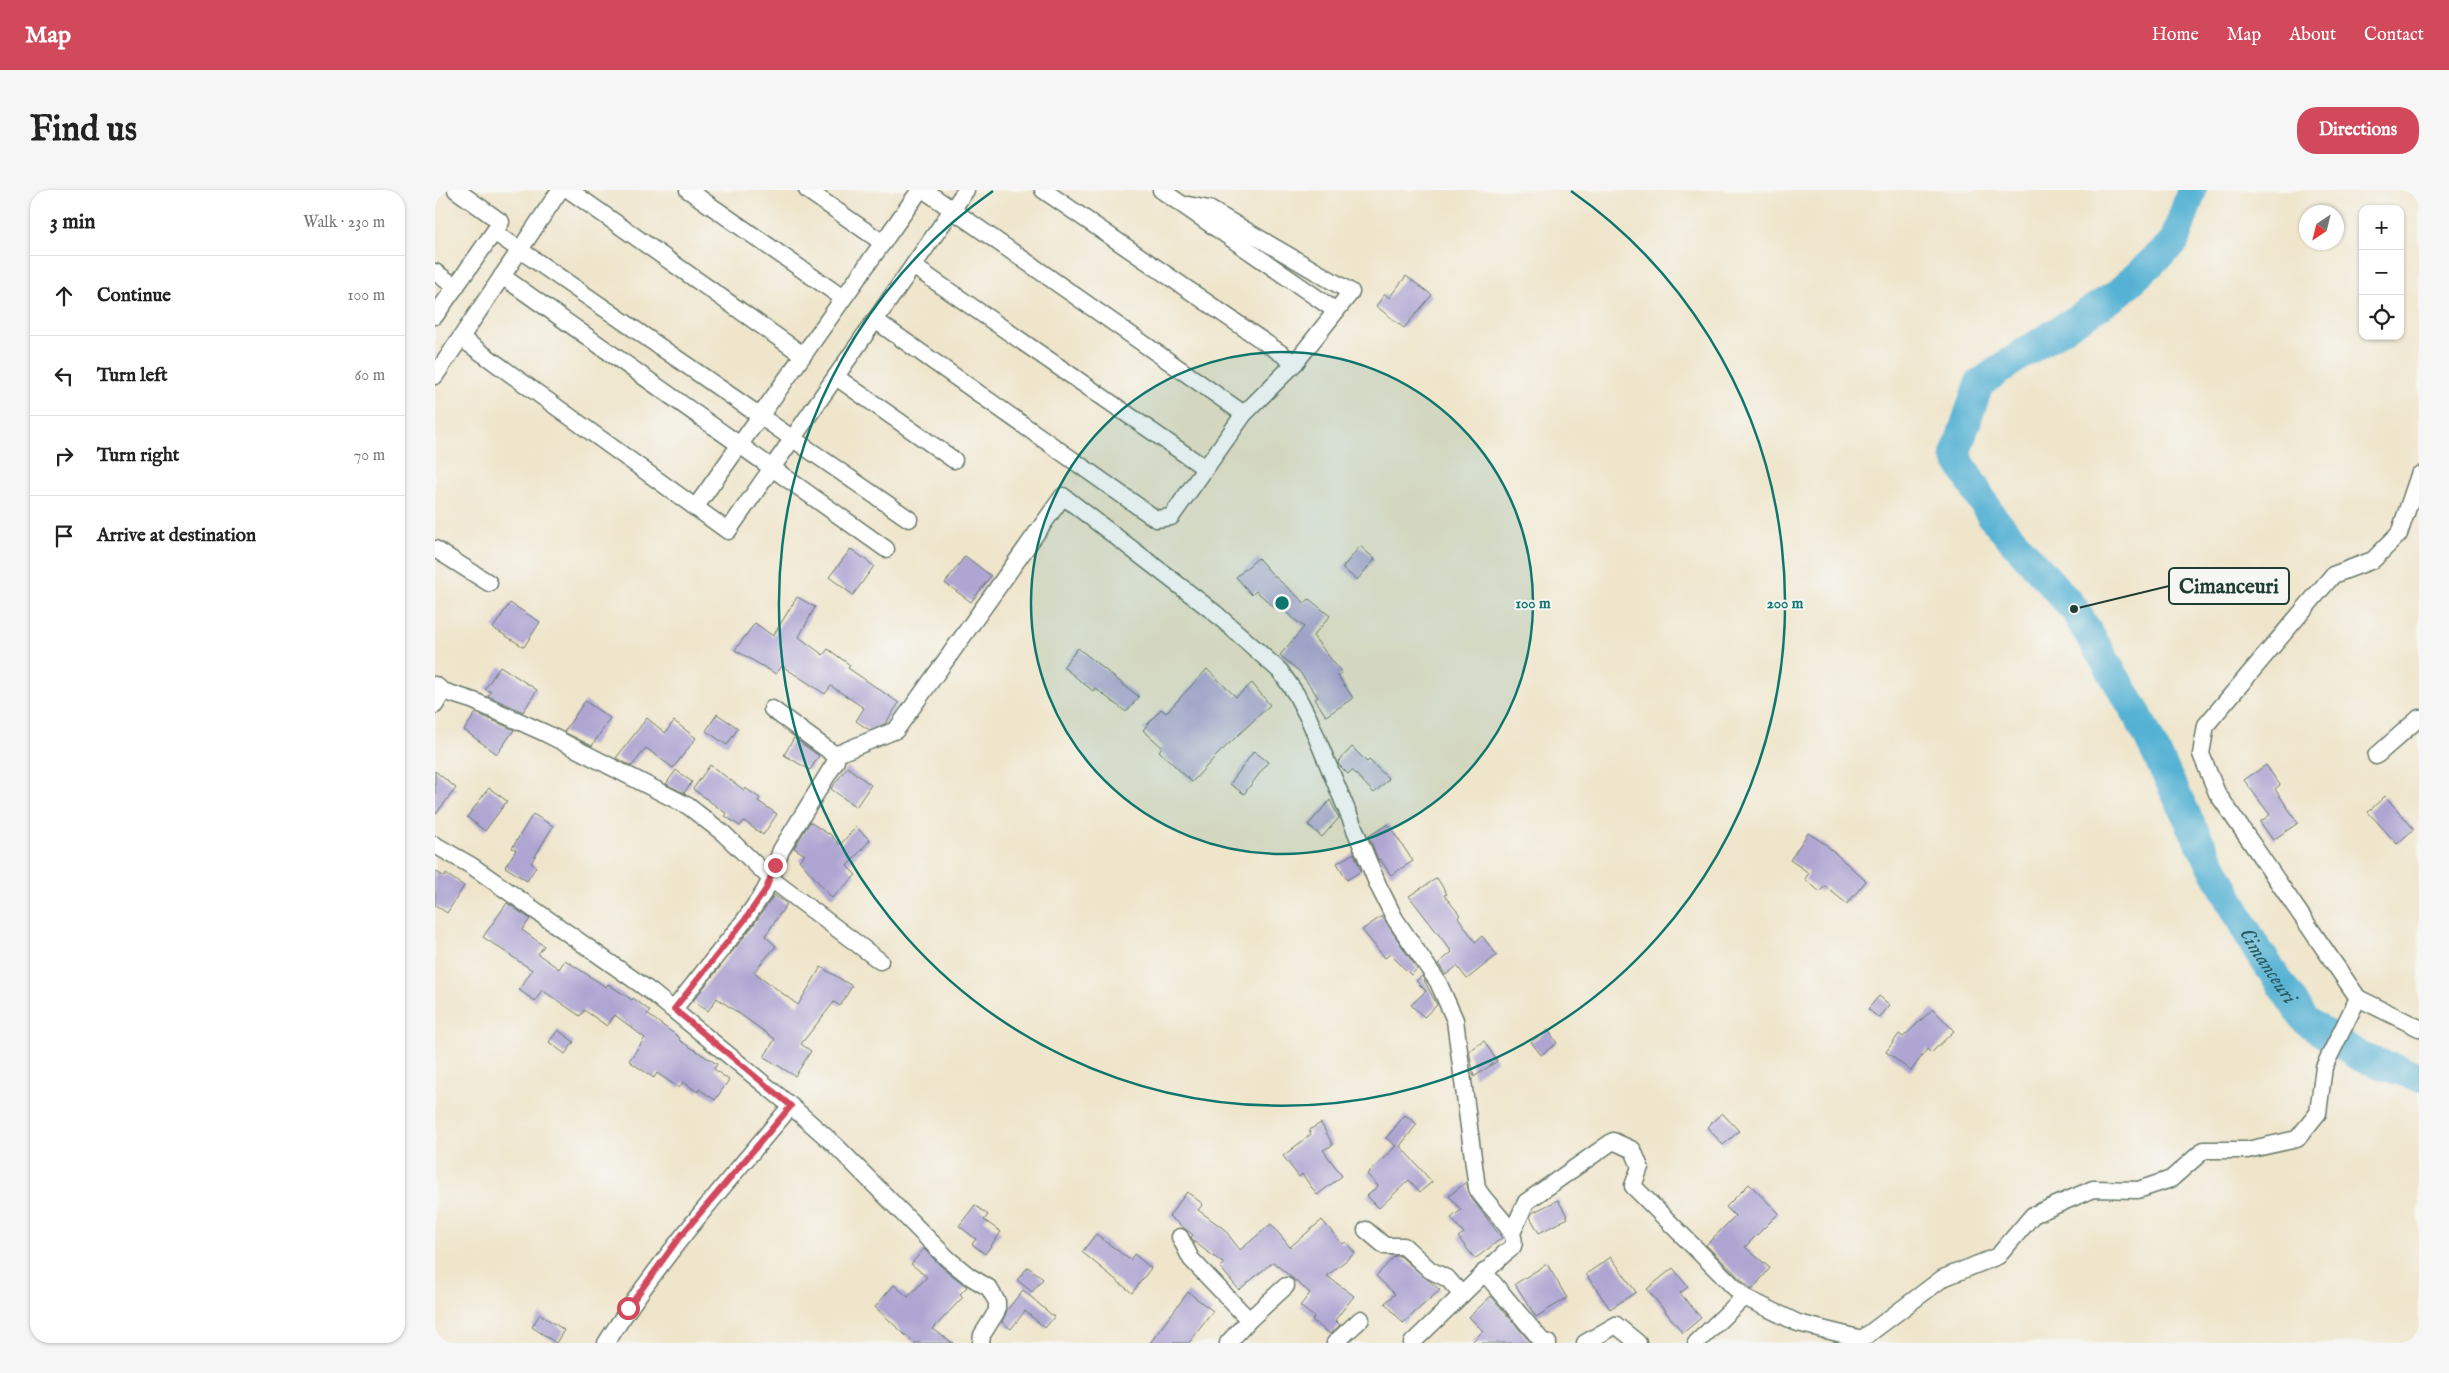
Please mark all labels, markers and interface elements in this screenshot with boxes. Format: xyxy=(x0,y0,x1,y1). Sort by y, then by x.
text: Map xyxy=(25,20,71,51)
text: Home xyxy=(2152,24,2199,47)
text: Map xyxy=(2227,24,2261,47)
text: About xyxy=(2289,24,2336,47)
text: Contact xyxy=(2364,24,2424,47)
button: Directions xyxy=(2297,107,2419,154)
text: Find us xyxy=(30,108,137,153)
north arrow xyxy=(2299,205,2344,250)
map controls xyxy=(2359,205,2404,340)
button: + xyxy=(2359,205,2404,250)
text: 3 min xyxy=(50,209,95,236)
text: Walk · 230 m xyxy=(303,213,385,233)
button: − xyxy=(2359,250,2404,295)
icon: ahead xyxy=(50,282,78,310)
text: Continue xyxy=(97,284,171,308)
text: 100 m xyxy=(348,286,385,306)
button: locate xyxy=(2359,295,2404,340)
icon: left xyxy=(50,362,78,390)
text: Turn left xyxy=(97,364,168,388)
text: 60 m xyxy=(355,366,385,386)
icon: right xyxy=(50,442,78,470)
text: Turn right xyxy=(97,444,179,468)
text: 70 m xyxy=(354,446,385,466)
icon: arrive xyxy=(50,522,78,550)
text: Arrive at destination xyxy=(97,524,256,548)
callout: Cimanceuri xyxy=(2169,568,2289,604)
text: Cimanceuri xyxy=(2179,574,2279,601)
centre of rings xyxy=(1273,594,1291,612)
text: 100 m xyxy=(1515,594,1551,613)
text: 200 m xyxy=(1767,594,1804,613)
route end xyxy=(764,854,787,877)
water label: Cimanceuri xyxy=(2232,924,2303,1011)
route start xyxy=(617,1297,640,1320)

